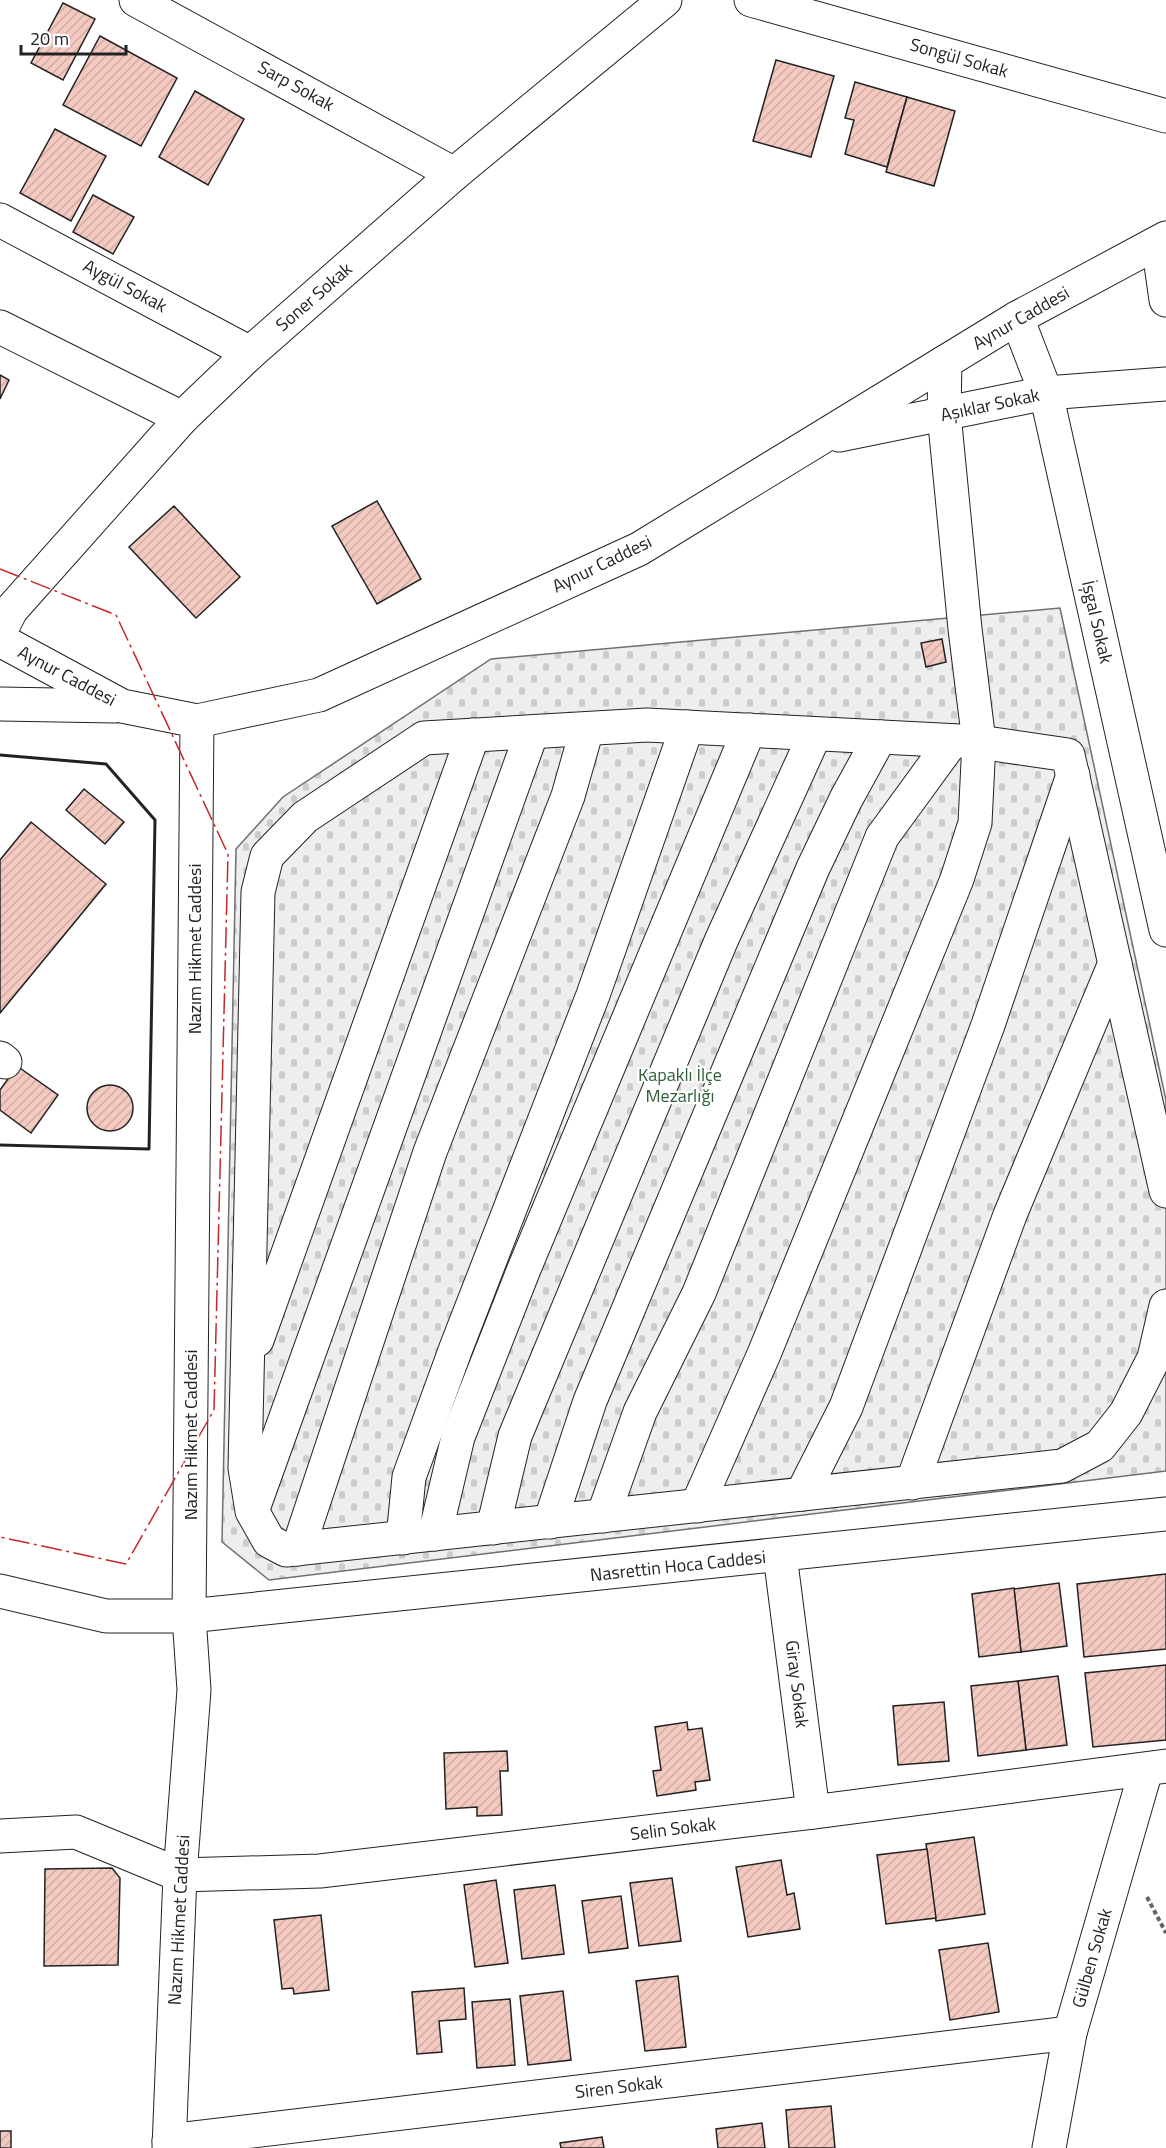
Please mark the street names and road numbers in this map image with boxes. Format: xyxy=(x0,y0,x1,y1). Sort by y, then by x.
street label: Songül Sokak xyxy=(907,31,1012,85)
street label: Sarp Sokak xyxy=(253,53,340,118)
street label: Aygül Sokak xyxy=(79,252,172,319)
street label: Soner Sokak xyxy=(269,255,358,338)
street label: Aynur Caddesi xyxy=(967,279,1074,356)
street label: Aşıklar Sokak xyxy=(938,381,1042,428)
street label: Aynur Caddesi xyxy=(547,528,656,599)
street label: İşgal Sokak xyxy=(1075,578,1120,666)
street label: Aynur Caddesi xyxy=(13,638,121,713)
street label: Nazım Hikmet Caddesi xyxy=(181,864,208,1034)
street label: Nazım Hikmet Caddesi xyxy=(177,1350,204,1520)
street label: Nasrettin Hoca Caddesi xyxy=(589,1543,767,1588)
street label: Giray Sokak xyxy=(779,1638,816,1730)
street label: Selin Sokak xyxy=(629,1810,718,1847)
street label: Nazım Hikmet Caddesi xyxy=(161,1834,196,2006)
street label: Gülben Sokak xyxy=(1064,1905,1119,2011)
street label: Siren Sokak xyxy=(574,2068,665,2105)

